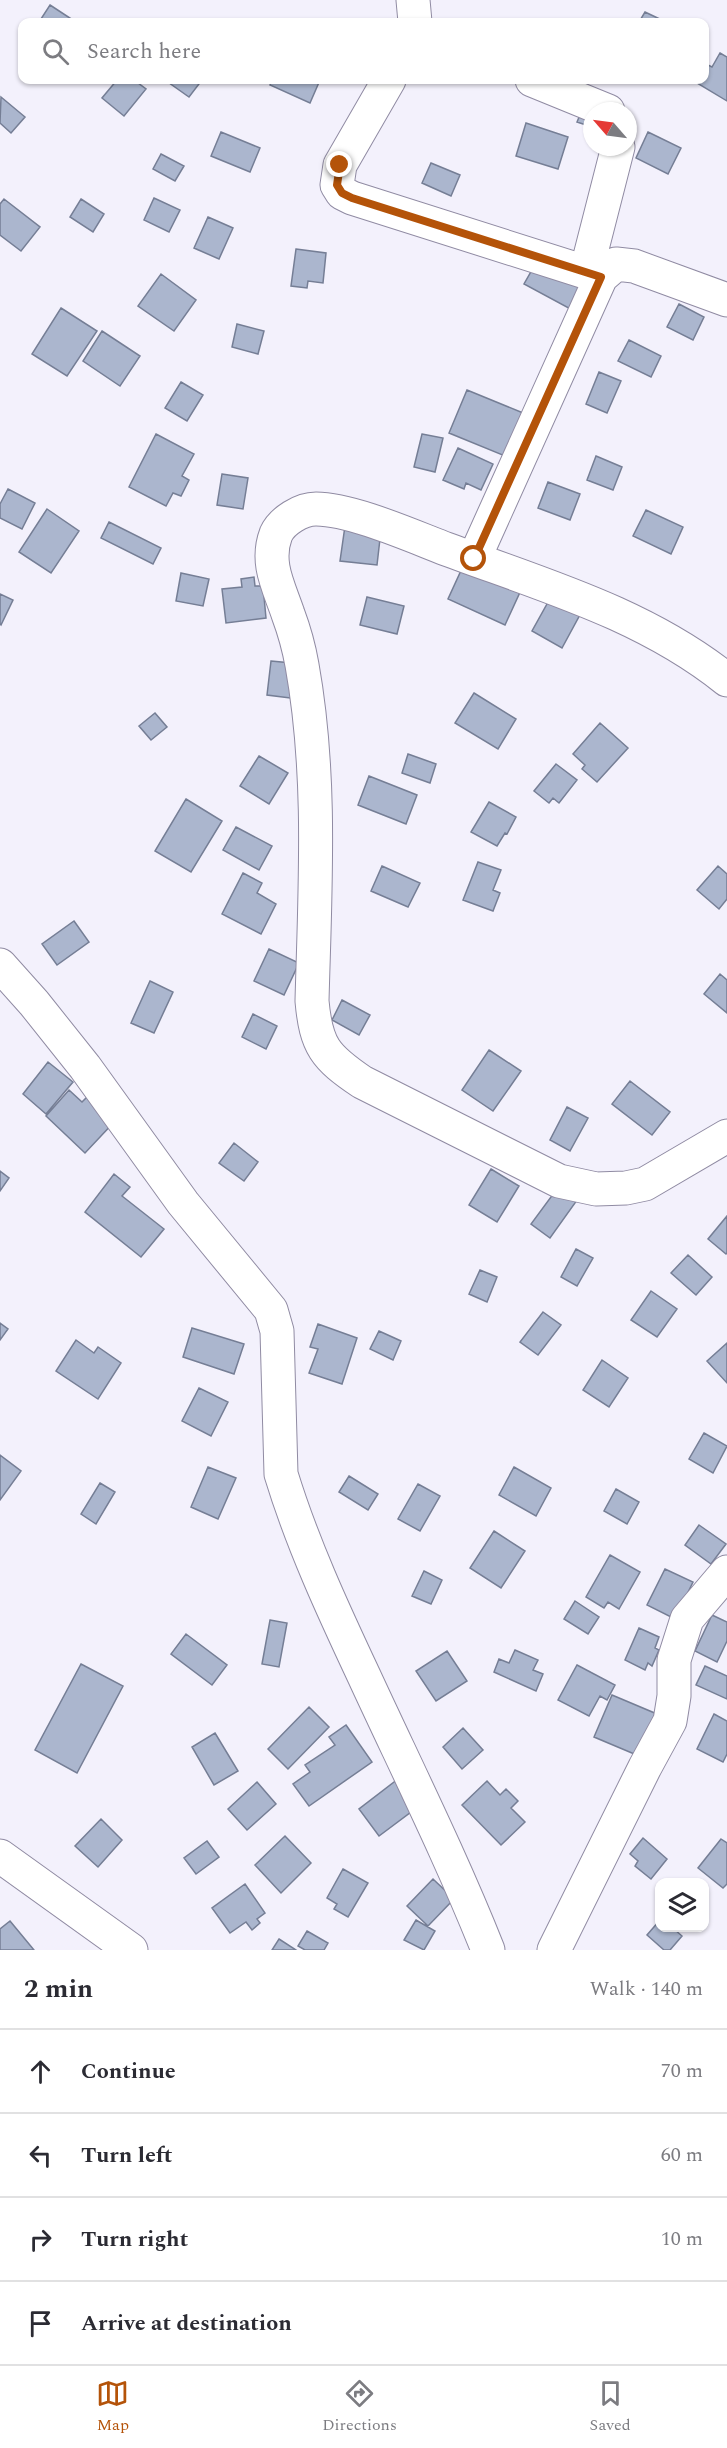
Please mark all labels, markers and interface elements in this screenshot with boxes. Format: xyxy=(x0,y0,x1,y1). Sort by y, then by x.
search box xyxy=(18,18,709,84)
icon: search xyxy=(39,35,72,68)
text: Search here xyxy=(87,35,201,68)
north arrow xyxy=(583,102,637,156)
route end xyxy=(326,151,352,177)
route start xyxy=(460,545,486,571)
map controls xyxy=(655,1878,709,1932)
button: layers xyxy=(655,1878,709,1932)
text: 2 min xyxy=(24,1969,93,2009)
text: Walk · 140 m xyxy=(590,1974,703,2004)
icon: ahead xyxy=(24,2055,57,2088)
text: Continue xyxy=(81,2055,176,2088)
text: 70 m xyxy=(661,2056,703,2086)
icon: left xyxy=(24,2139,57,2172)
text: Turn left xyxy=(81,2139,173,2172)
text: 60 m xyxy=(661,2140,703,2170)
icon: right xyxy=(24,2223,57,2256)
text: Turn right xyxy=(81,2223,188,2256)
text: 10 m xyxy=(661,2224,703,2254)
icon: arrive xyxy=(24,2307,57,2340)
text: Arrive at destination xyxy=(81,2307,292,2340)
tab: Map xyxy=(96,2377,129,2437)
tab: Directions xyxy=(322,2377,397,2437)
tab: Saved xyxy=(590,2377,631,2437)

